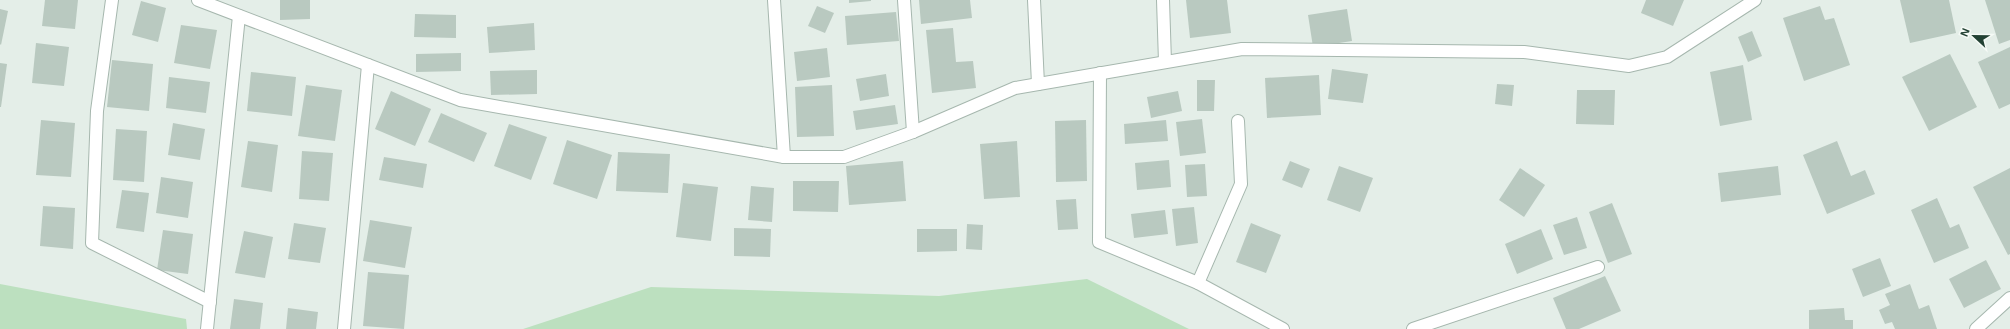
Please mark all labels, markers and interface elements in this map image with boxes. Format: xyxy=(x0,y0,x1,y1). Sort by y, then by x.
north arrow xyxy=(1954,16,1994,56)
text: N xyxy=(1958,26,1972,38)

